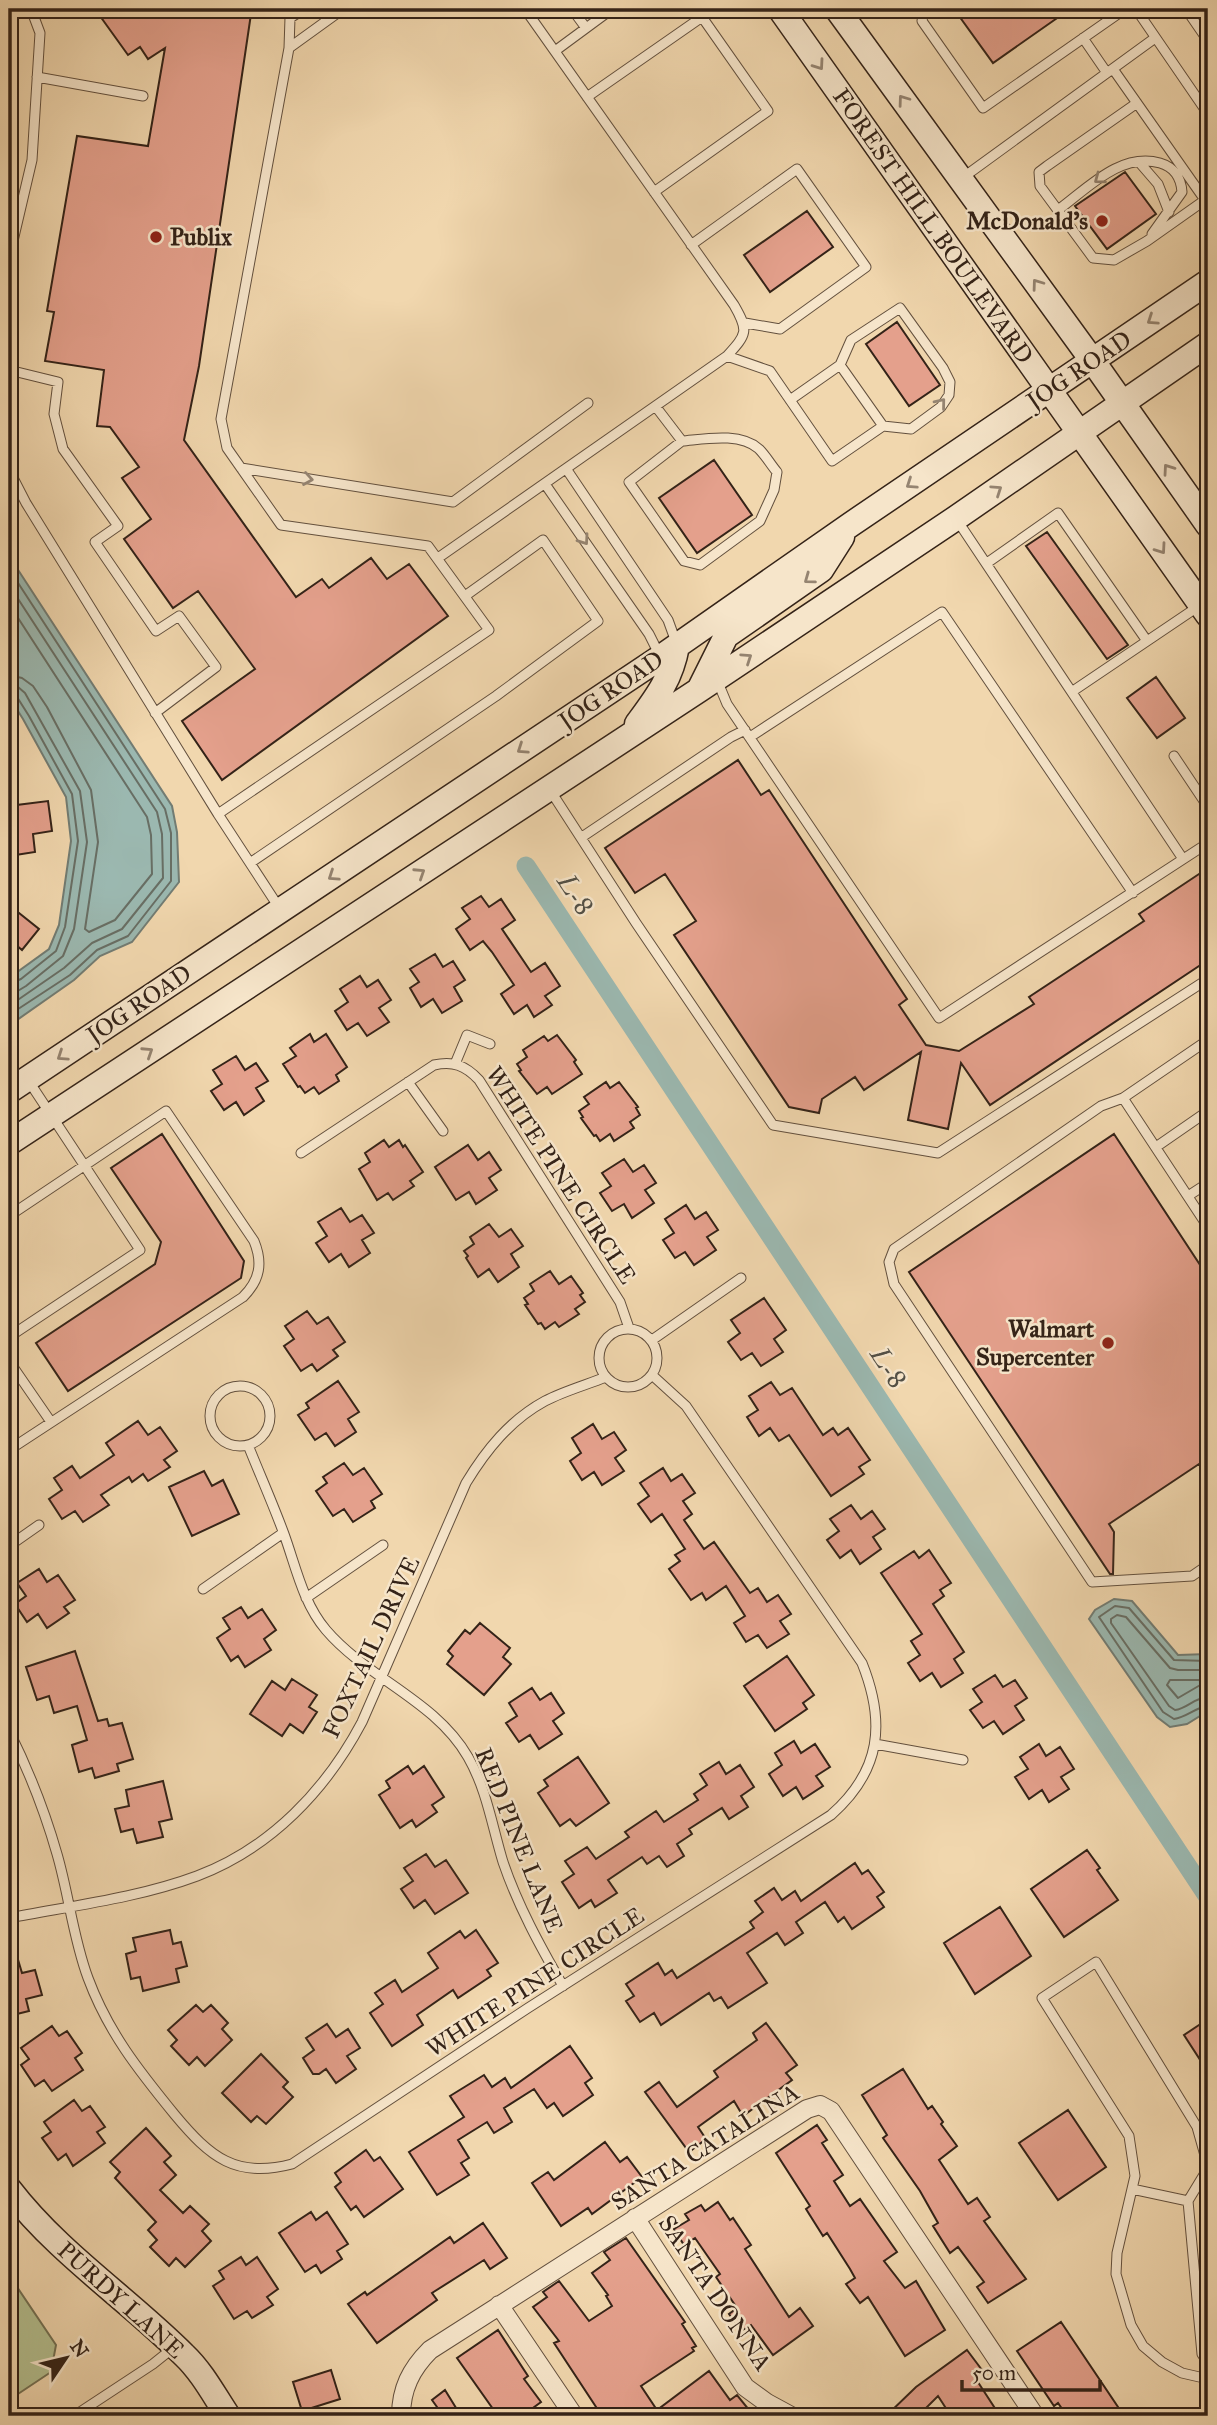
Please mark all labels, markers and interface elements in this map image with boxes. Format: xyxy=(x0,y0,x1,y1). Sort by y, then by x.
one-way arrow xyxy=(811,57,823,70)
street label: FOREST HILL BOULEVARD xyxy=(826,82,1040,370)
one-way arrow xyxy=(899,95,911,108)
one-way arrow xyxy=(1094,171,1107,184)
place label: McDonald's xyxy=(966,206,1088,236)
marker: McDonald's xyxy=(1094,213,1110,229)
place label: Publix xyxy=(170,222,232,252)
marker: Publix xyxy=(148,229,164,245)
one-way arrow xyxy=(1033,279,1045,292)
one-way arrow xyxy=(1146,312,1159,325)
street label: JOG ROAD xyxy=(1018,324,1137,418)
one-way arrow xyxy=(933,399,946,411)
one-way arrow xyxy=(1164,464,1176,477)
one-way arrow xyxy=(302,471,314,486)
one-way arrow xyxy=(906,475,919,488)
one-way arrow xyxy=(989,486,1002,498)
one-way arrow xyxy=(576,532,588,545)
one-way arrow xyxy=(1153,541,1165,554)
one-way arrow xyxy=(804,571,817,583)
street label: JOG ROAD xyxy=(550,644,669,738)
one-way arrow xyxy=(739,653,752,666)
one-way arrow xyxy=(517,741,530,754)
water label: L-8 xyxy=(550,866,601,921)
one-way arrow xyxy=(328,867,341,880)
one-way arrow xyxy=(412,868,425,881)
street label: JOG ROAD xyxy=(78,958,197,1052)
one-way arrow xyxy=(56,1047,69,1060)
one-way arrow xyxy=(140,1047,153,1060)
street label: WHITE PINE CIRCLE xyxy=(479,1060,643,1290)
place label: Walmart Supercenter xyxy=(976,1314,1095,1372)
marker: Walmart Supercenter xyxy=(1100,1335,1116,1351)
water label: L-8 xyxy=(863,1339,914,1394)
street label: FOXTAIL DRIVE xyxy=(316,1551,426,1743)
street label: RED PINE LANE xyxy=(468,1743,570,1937)
street label: WHITE PINE CIRCLE xyxy=(420,1900,650,2064)
street label: SANTA CATALINA xyxy=(605,2077,805,2217)
street label: SANTA DONNA xyxy=(652,2209,778,2377)
street label: PURDY LANE xyxy=(52,2236,190,2364)
north arrow xyxy=(32,2324,102,2394)
scale bar xyxy=(962,2348,1100,2392)
text: 50 m xyxy=(972,2360,1017,2386)

